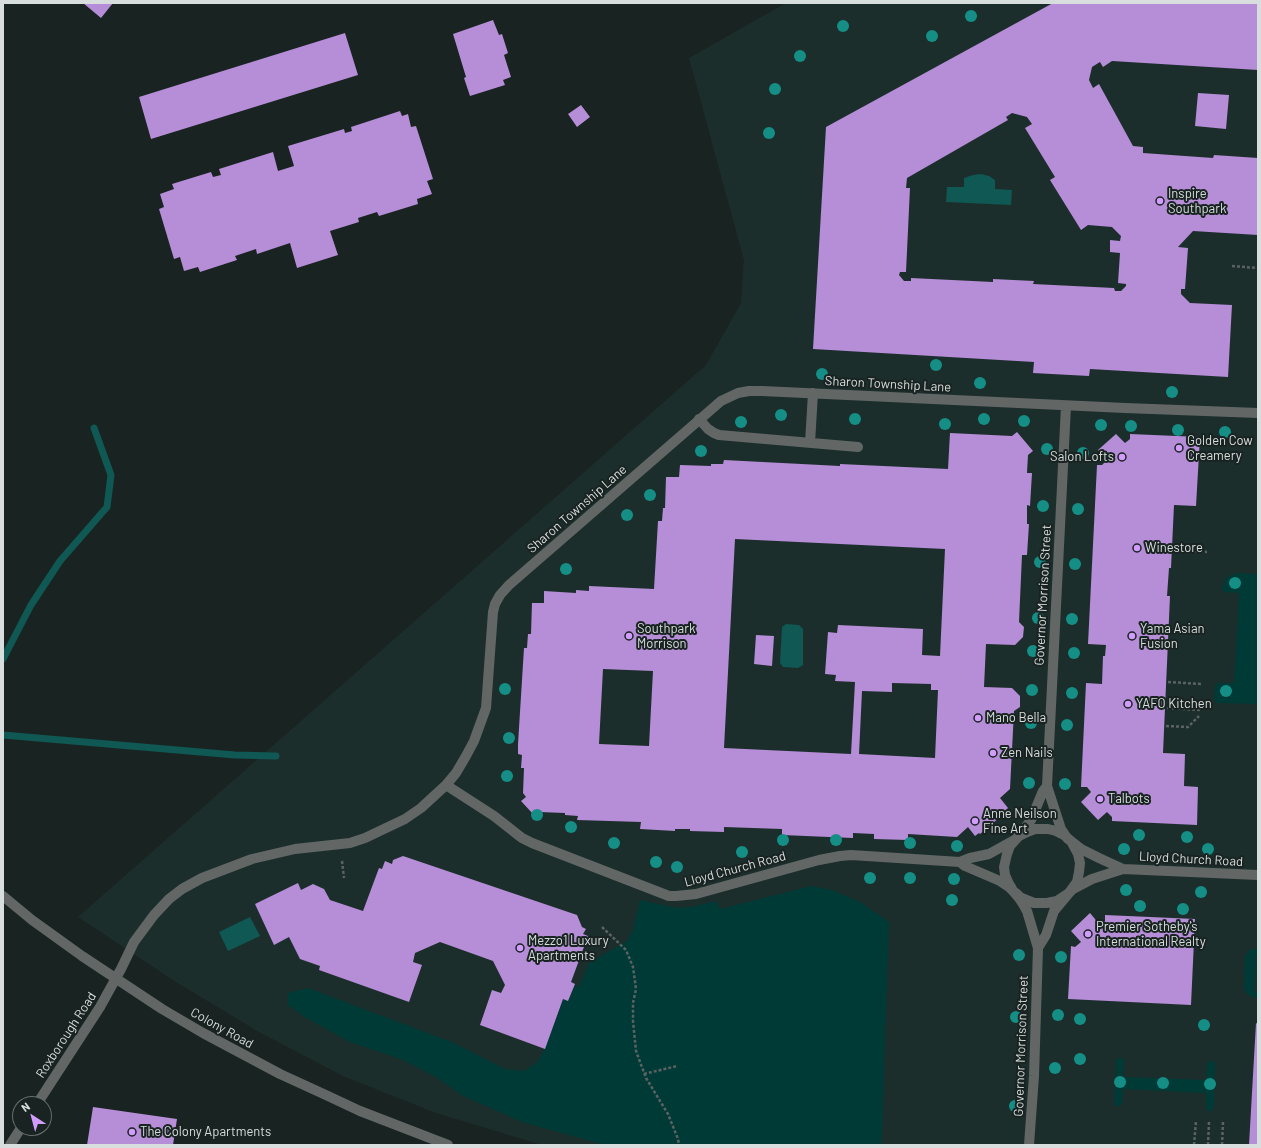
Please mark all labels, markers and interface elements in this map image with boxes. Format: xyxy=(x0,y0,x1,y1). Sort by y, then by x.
place label: Inspire Southpark xyxy=(1168,186,1226,217)
marker: Inspire Southpark xyxy=(1155,196,1165,206)
street label: Sharon Township Lane xyxy=(824,373,952,395)
place label: Golden Cow Creamery xyxy=(1187,433,1253,464)
marker: Golden Cow Creamery xyxy=(1174,443,1184,453)
place label: Salon Lofts xyxy=(1050,449,1114,465)
marker: Salon Lofts xyxy=(1117,452,1127,462)
street label: Sharon Township Lane xyxy=(524,462,630,556)
street label: Governor Morrison Street xyxy=(1032,524,1054,666)
place label: Winestore xyxy=(1145,540,1203,556)
marker: Winestore xyxy=(1132,543,1142,553)
place label: Southpark Morrison xyxy=(637,621,695,652)
place label: Yama Asian Fusion xyxy=(1140,621,1205,652)
marker: Southpark Morrison xyxy=(624,631,634,641)
marker: Yama Asian Fusion xyxy=(1127,631,1137,641)
place label: YAFO Kitchen xyxy=(1136,696,1212,712)
marker: YAFO Kitchen xyxy=(1123,699,1133,709)
place label: Mano Bella xyxy=(986,710,1046,726)
marker: Mano Bella xyxy=(973,713,983,723)
place label: Zen Nails xyxy=(1001,745,1053,761)
marker: Zen Nails xyxy=(988,748,998,758)
place label: Talbots xyxy=(1108,791,1150,807)
marker: Talbots xyxy=(1095,794,1105,804)
place label: Anne Neilson Fine Art xyxy=(983,806,1057,837)
marker: Anne Neilson Fine Art xyxy=(970,816,980,826)
street label: Lloyd Church Road xyxy=(683,848,787,890)
street label: Lloyd Church Road xyxy=(1139,848,1243,870)
place label: Premier Sotheby's International Realty xyxy=(1096,919,1206,950)
marker: Premier Sotheby's International Realty xyxy=(1083,929,1093,939)
place label: Mezzo1 Luxury Apartments xyxy=(528,933,609,964)
marker: Mezzo1 Luxury Apartments xyxy=(515,943,525,953)
street label: Governor Morrison Street xyxy=(1011,975,1031,1117)
street label: Roxborough Road xyxy=(32,989,100,1081)
street label: Colony Road xyxy=(188,1004,256,1052)
north arrow xyxy=(12,1096,52,1136)
text: N xyxy=(18,1099,32,1114)
place label: The Colony Apartments xyxy=(140,1124,271,1140)
marker: The Colony Apartments xyxy=(127,1127,137,1137)

